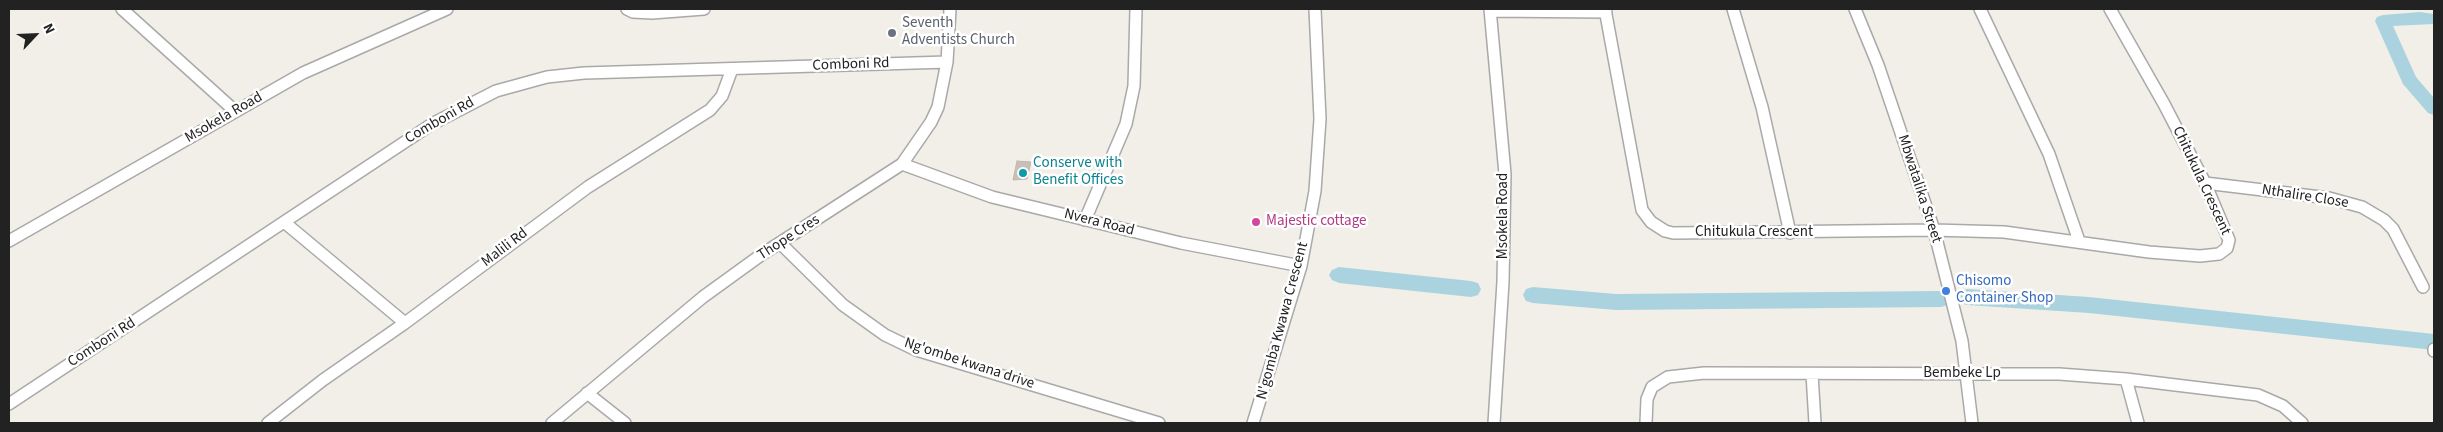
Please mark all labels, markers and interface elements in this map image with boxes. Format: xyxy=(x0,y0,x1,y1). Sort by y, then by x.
north arrow xyxy=(10,10,60,60)
place label: Seventh Adventists Church xyxy=(902,15,1015,50)
text: N xyxy=(38,20,60,37)
marker: Seventh Adventists Church xyxy=(886,27,898,39)
street label: Comboni Rd xyxy=(812,55,890,75)
street label: Msokela Road xyxy=(182,89,266,147)
street label: Comboni Rd xyxy=(402,94,478,148)
street label: Chitukula Crescent xyxy=(2168,124,2234,238)
street label: Mbwatalika Street xyxy=(1893,133,1945,245)
place label: Conserve with Benefit Offices xyxy=(1033,155,1124,190)
marker: Conserve with Benefit Offices xyxy=(1017,167,1029,179)
street label: Msokela Road xyxy=(1495,173,1513,259)
street label: Nthalire Close xyxy=(2260,181,2350,213)
street label: Nvera Road xyxy=(1062,206,1136,240)
street label: Thope Cres xyxy=(755,211,823,265)
place label: Majestic cottage xyxy=(1266,213,1366,231)
marker: Majestic cottage xyxy=(1250,216,1262,228)
street label: Chitukula Crescent xyxy=(1695,224,1813,242)
street label: Malili Rd xyxy=(478,225,532,271)
street label: N'gomba Kwawa Crescent xyxy=(1253,240,1313,402)
place label: Chisomo Container Shop xyxy=(1956,273,2053,308)
marker: Chisomo Container Shop xyxy=(1940,285,1952,297)
street label: Comboni Rd xyxy=(65,314,139,372)
street label: Ng'ombe kwana drive xyxy=(902,334,1036,394)
street label: Bembeke Lp xyxy=(1923,365,2001,383)

